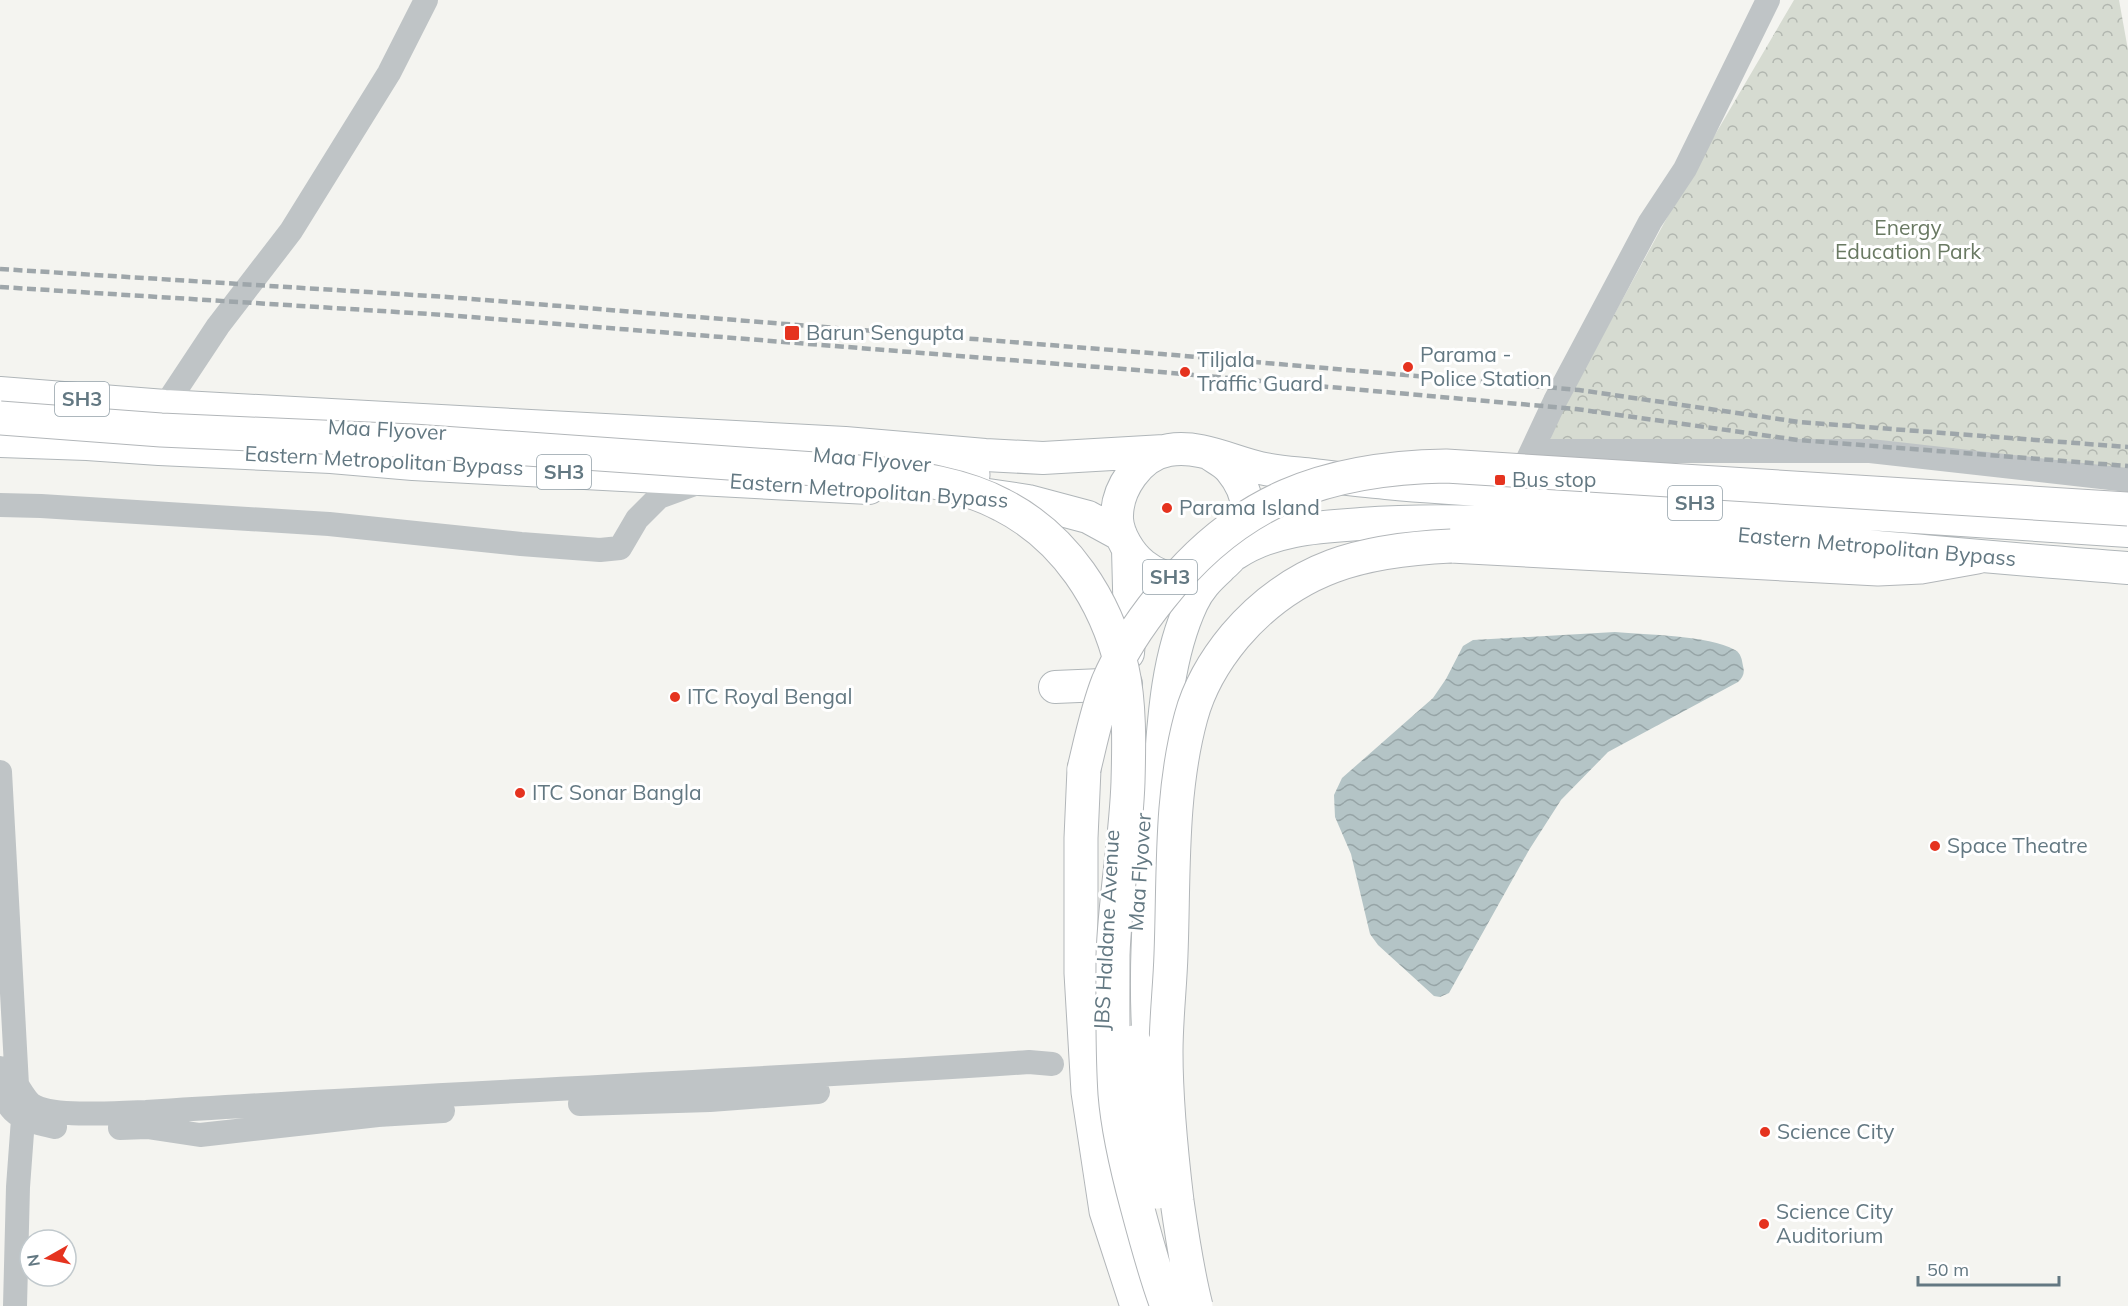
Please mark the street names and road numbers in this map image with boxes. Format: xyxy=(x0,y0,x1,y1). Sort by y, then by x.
road number: SH3 xyxy=(55,382,109,416)
street label: Maa Flyover xyxy=(327,413,447,445)
street label: Eastern Metropolitan Bypass xyxy=(244,440,524,480)
street label: Maa Flyover xyxy=(812,441,933,477)
road number: SH3 xyxy=(537,455,591,489)
street label: Eastern Metropolitan Bypass xyxy=(729,467,1009,513)
road number: SH3 xyxy=(1668,486,1722,520)
street label: Eastern Metropolitan Bypass xyxy=(1737,521,2017,571)
road number: SH3 xyxy=(1143,560,1197,594)
street label: Maa Flyover xyxy=(1122,812,1156,932)
street label: JBS Haldane Avenue xyxy=(1088,829,1124,1031)

